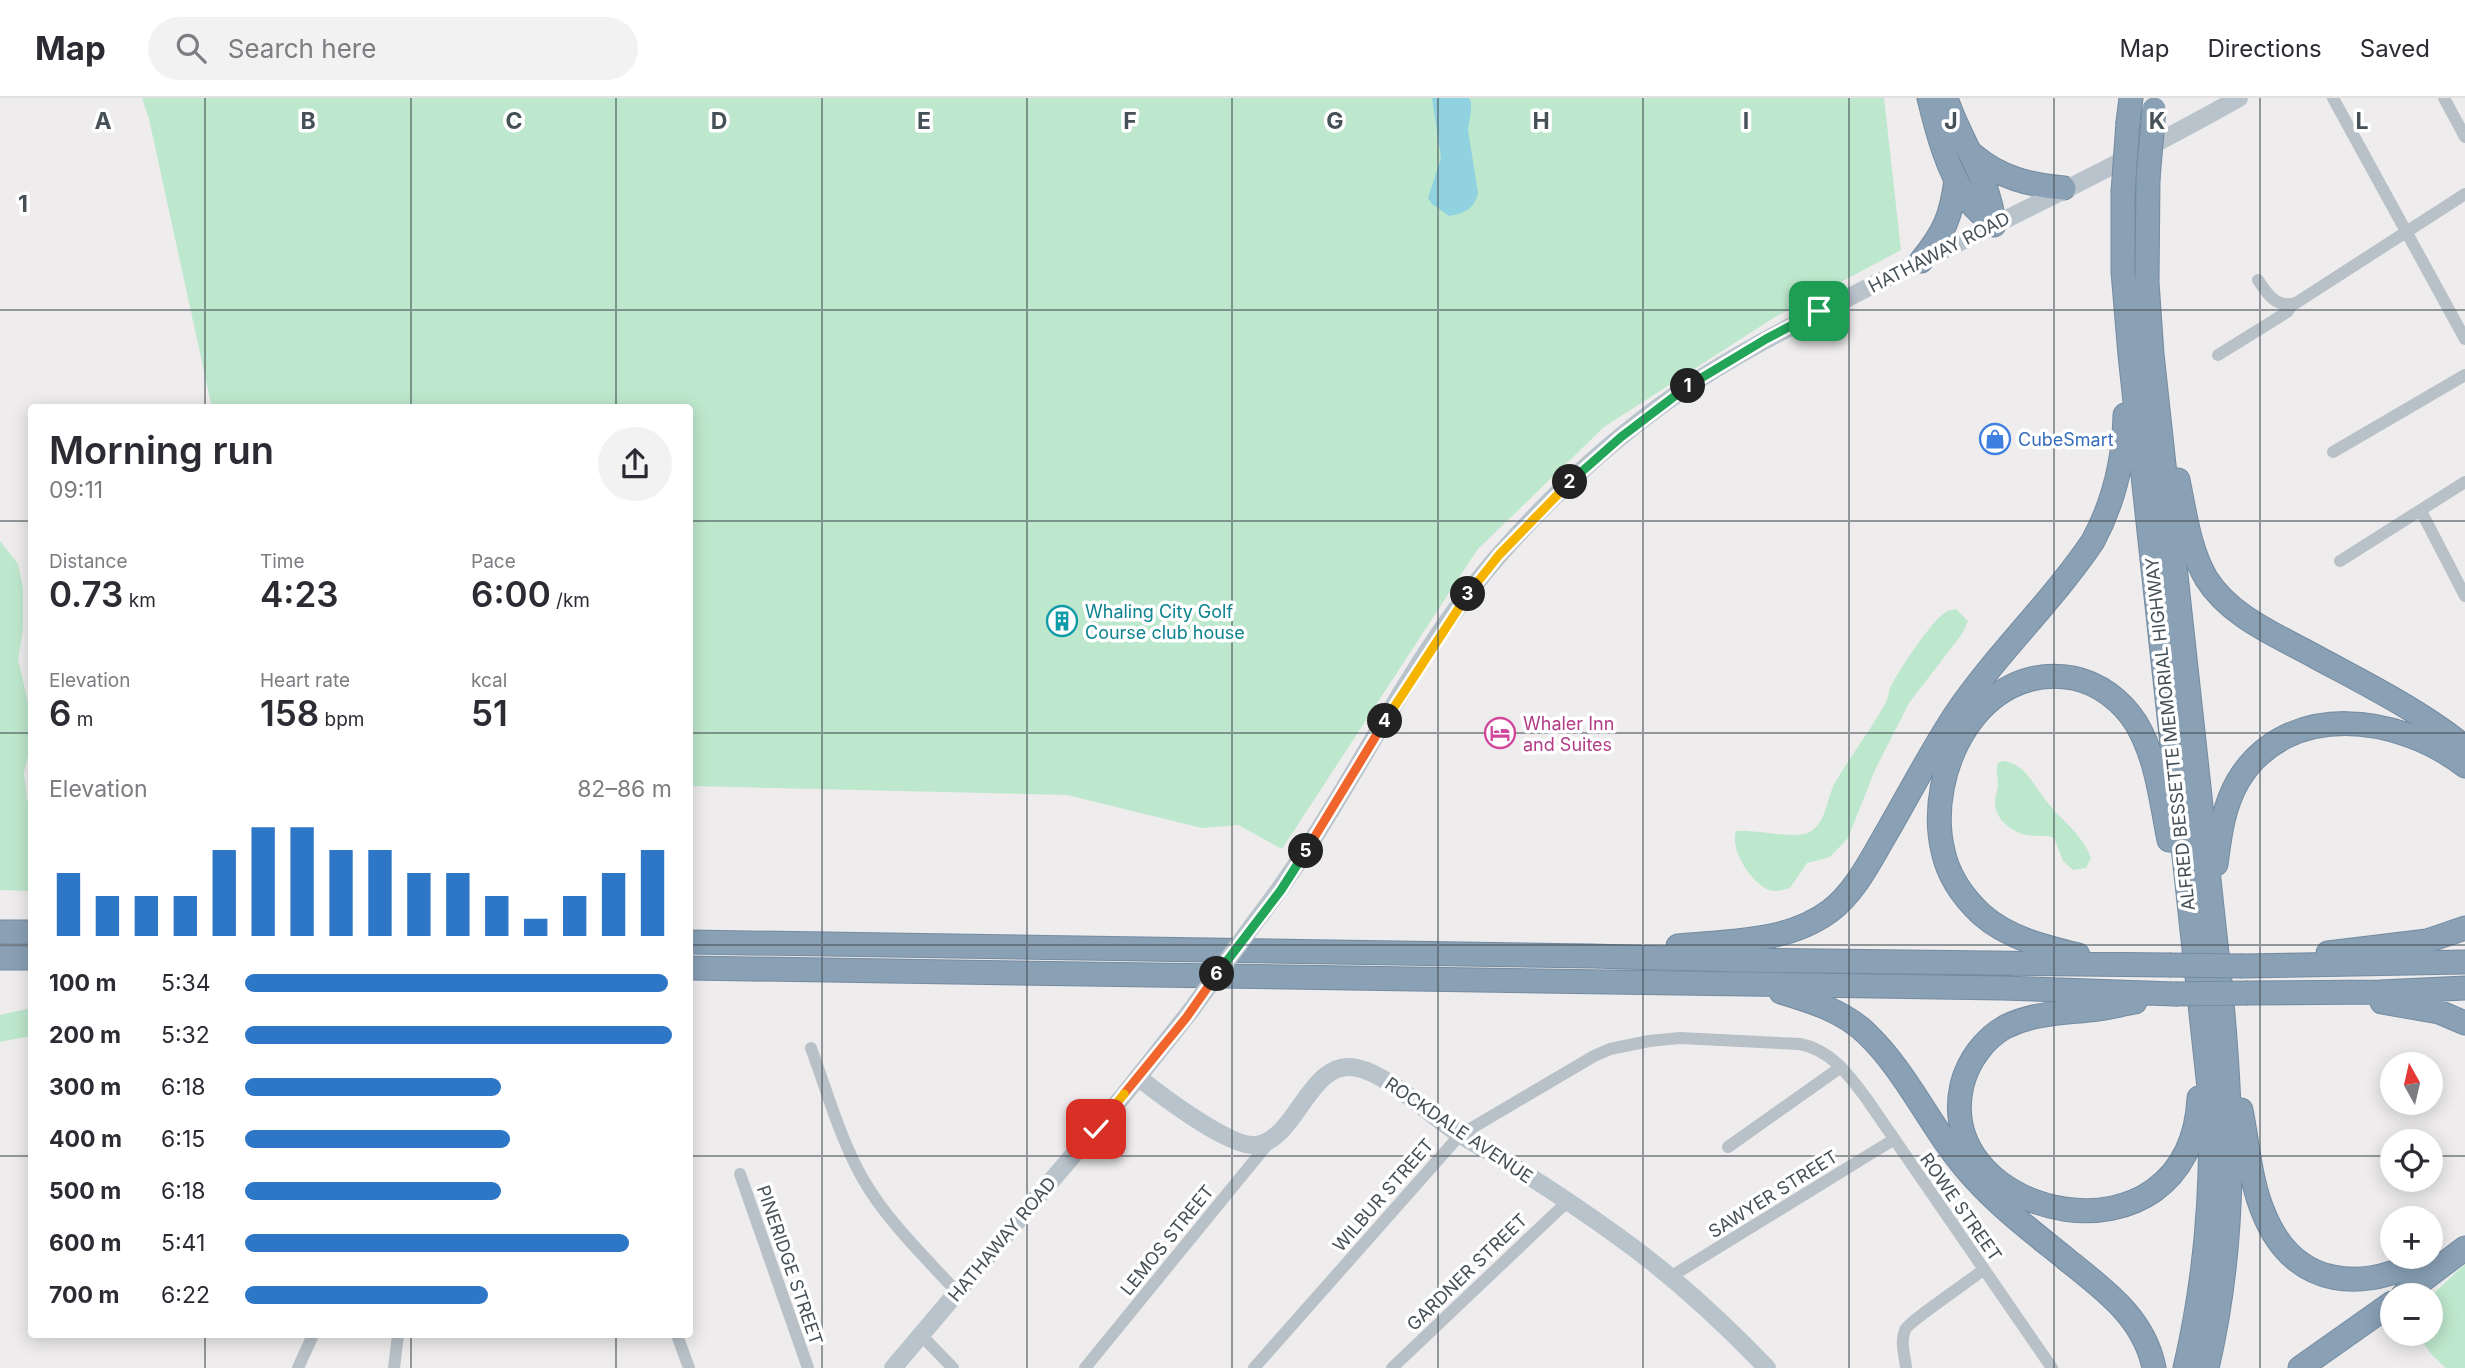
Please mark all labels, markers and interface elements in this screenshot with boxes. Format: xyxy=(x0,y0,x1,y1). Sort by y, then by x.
search box xyxy=(148,17,638,80)
text: Map xyxy=(35,28,106,68)
icon: search xyxy=(172,29,210,67)
text: Search here xyxy=(228,33,376,64)
text: Map xyxy=(2120,34,2169,63)
text: Directions xyxy=(2207,34,2322,63)
text: Saved xyxy=(2360,34,2430,63)
text: A xyxy=(94,107,112,135)
text: B xyxy=(300,107,316,135)
text: C xyxy=(505,107,523,135)
text: D xyxy=(711,107,727,135)
text: E xyxy=(917,107,931,135)
text: F xyxy=(1123,107,1137,135)
text: G xyxy=(1326,107,1344,135)
text: H xyxy=(1532,107,1550,135)
text: I xyxy=(1743,107,1749,135)
text: J xyxy=(1944,107,1958,135)
text: K xyxy=(2149,107,2165,135)
text: L xyxy=(2355,107,2369,135)
text: 1 xyxy=(18,190,28,218)
street label: HATHAWAY ROAD xyxy=(1865,207,2013,297)
pin xyxy=(1789,281,1849,341)
icon: arrive xyxy=(1800,292,1838,330)
pin: 1 xyxy=(1670,368,1706,404)
text: 1 xyxy=(1683,374,1692,397)
shop icon: CubeSmart xyxy=(1978,422,2012,456)
text: Morning run xyxy=(49,427,274,473)
button: share xyxy=(598,427,672,501)
place label: CubeSmart xyxy=(2018,429,2114,450)
pin: 2 xyxy=(1552,464,1588,500)
text: 2 xyxy=(1564,470,1575,493)
text: 09:11 xyxy=(49,476,103,504)
text: Distance xyxy=(49,550,127,573)
text: Time xyxy=(260,550,305,573)
text: Pace xyxy=(471,550,516,573)
street label: ALFRED BESSETTE MEMORIAL HIGHWAY xyxy=(2141,556,2199,912)
text: 0.73 xyxy=(49,573,123,615)
text: 4:23 xyxy=(260,573,339,615)
text: 6:00 xyxy=(471,573,551,615)
pin: 3 xyxy=(1450,576,1486,612)
text: 3 xyxy=(1461,582,1474,605)
text: km xyxy=(123,589,156,612)
text: /km xyxy=(551,589,590,612)
place label: Whaling City Golf Course club house xyxy=(1085,601,1245,643)
building icon: Whaling City Golf Course club house xyxy=(1045,604,1079,638)
text: Elevation xyxy=(49,669,130,692)
text: Heart rate xyxy=(260,669,350,692)
text: kcal xyxy=(471,669,507,692)
text: 6 xyxy=(49,692,71,734)
text: 158 xyxy=(260,692,319,734)
text: 51 xyxy=(471,692,508,734)
pin: 4 xyxy=(1368,704,1402,738)
text: m xyxy=(71,708,93,731)
text: bpm xyxy=(319,708,364,731)
text: 4 xyxy=(1378,709,1391,732)
place label: Whaler Inn and Suites xyxy=(1523,713,1614,755)
hotel icon: Whaler Inn and Suites xyxy=(1483,716,1517,750)
text: Elevation xyxy=(49,775,148,803)
text: 82–86 m xyxy=(577,775,672,803)
pin: 5 xyxy=(1288,834,1324,868)
text: 5 xyxy=(1299,839,1312,862)
pin: 6 xyxy=(1200,956,1234,992)
text: 6 xyxy=(1210,962,1223,985)
text: 100 m xyxy=(49,969,116,997)
text: 5:34 xyxy=(161,969,211,997)
text: 200 m xyxy=(49,1021,121,1049)
text: 5:32 xyxy=(161,1021,210,1049)
north arrow xyxy=(2380,1052,2443,1115)
map controls xyxy=(2380,1052,2443,1346)
text: 300 m xyxy=(49,1073,121,1101)
text: 6:18 xyxy=(161,1073,205,1101)
street label: ROCKDALE AVENUE xyxy=(1381,1073,1537,1187)
pin xyxy=(1066,1099,1126,1159)
icon: check xyxy=(1077,1110,1115,1148)
text: 400 m xyxy=(49,1125,122,1153)
text: 6:15 xyxy=(161,1125,205,1153)
button: locate xyxy=(2380,1129,2443,1192)
street label: WILBUR STREET xyxy=(1328,1134,1438,1256)
street label: SAWYER STREET xyxy=(1705,1146,1841,1242)
street label: ROWE STREET xyxy=(1916,1149,2006,1265)
street label: HATHAWAY ROAD xyxy=(944,1173,1060,1305)
text: 500 m xyxy=(49,1177,121,1205)
text: 6:18 xyxy=(161,1177,205,1205)
street label: LEMOS STREET xyxy=(1116,1181,1218,1299)
street label: PINERIDGE STREET xyxy=(753,1182,827,1348)
button: + xyxy=(2380,1206,2443,1269)
street label: GARDNER STREET xyxy=(1402,1209,1532,1335)
text: 600 m xyxy=(49,1229,121,1257)
text: 5:41 xyxy=(161,1229,205,1257)
text: 700 m xyxy=(49,1281,119,1309)
text: 6:22 xyxy=(161,1281,210,1309)
button: − xyxy=(2380,1283,2443,1346)

